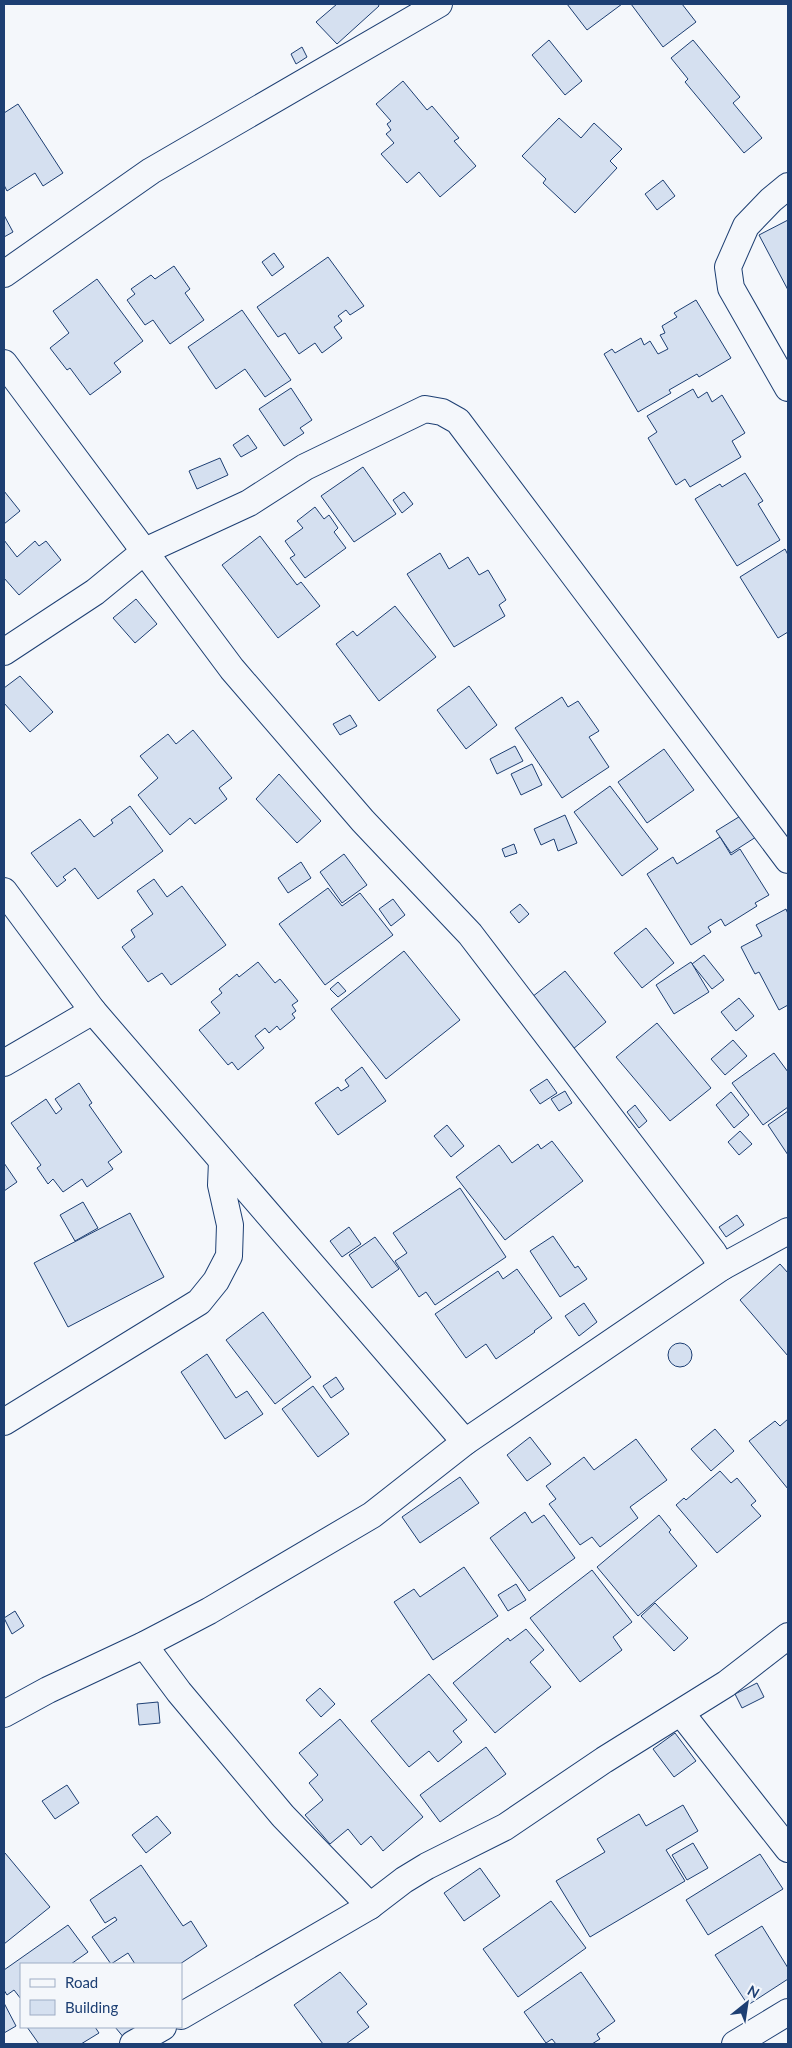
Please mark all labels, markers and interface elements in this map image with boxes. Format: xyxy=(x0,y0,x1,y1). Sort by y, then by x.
legend xyxy=(20,1963,182,2028)
text: Road xyxy=(65,1973,98,1991)
north arrow xyxy=(722,1978,772,2028)
text: N xyxy=(745,1981,763,2001)
text: Building xyxy=(65,1998,118,2016)

